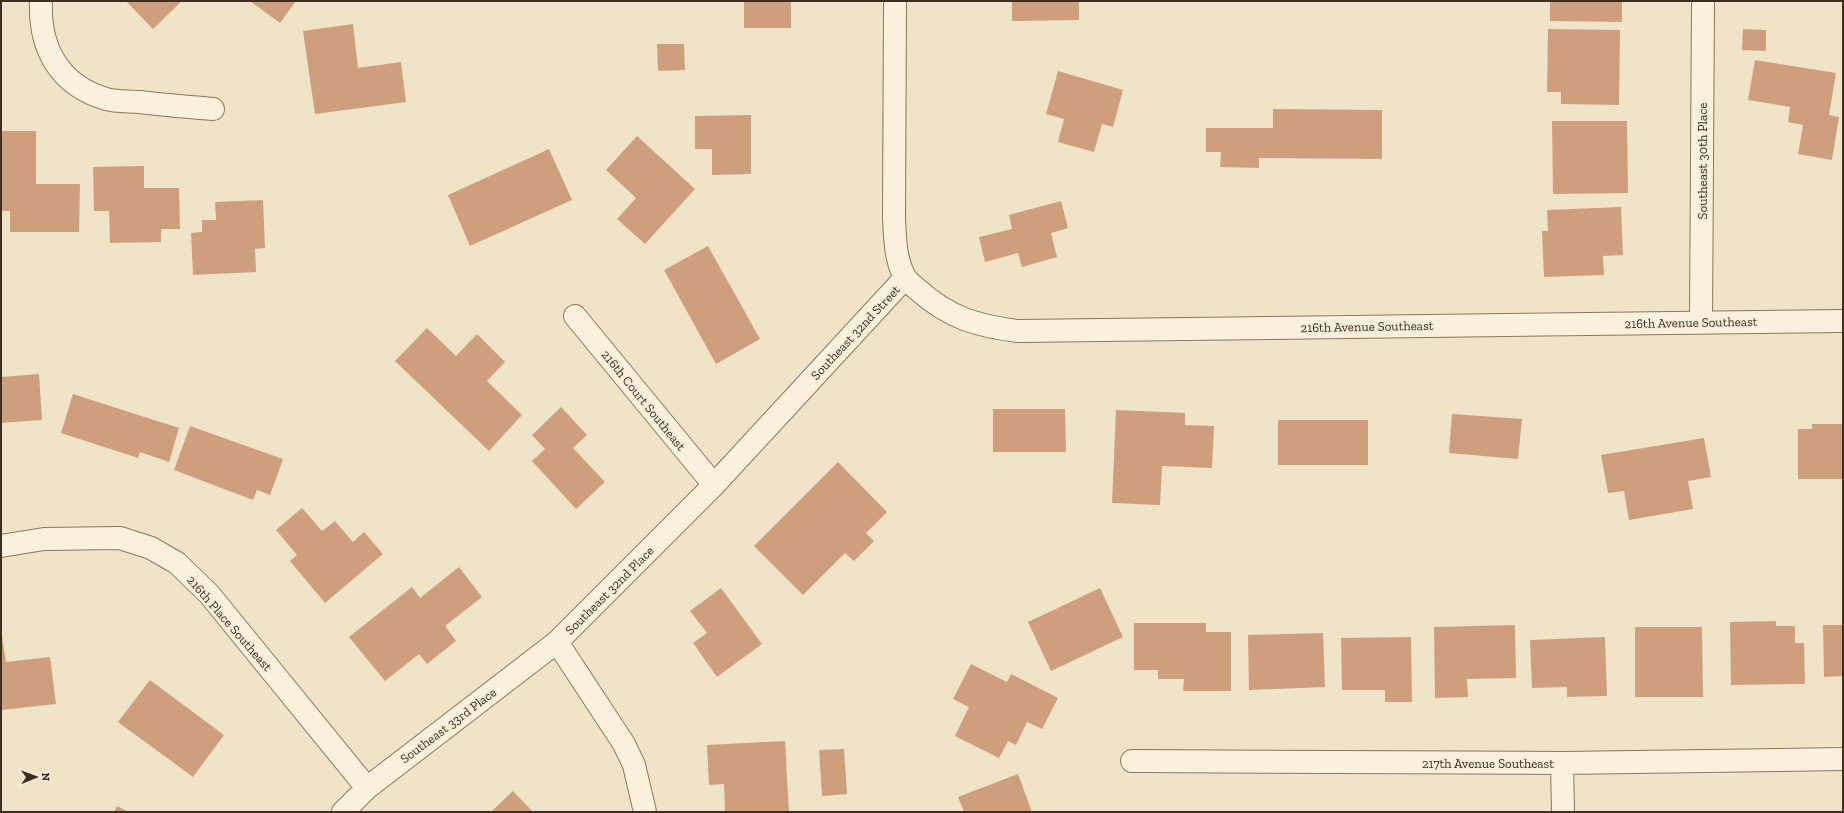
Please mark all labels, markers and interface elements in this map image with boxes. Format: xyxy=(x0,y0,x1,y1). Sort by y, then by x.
street label: Southeast 30th Place xyxy=(1695,103,1710,219)
street label: Southeast 32nd Street xyxy=(808,282,903,383)
street label: 216th Avenue Southeast xyxy=(1624,314,1758,331)
street label: 216th Avenue Southeast xyxy=(1300,318,1434,335)
street label: 216th Court Southeast xyxy=(598,347,689,454)
street label: Southeast 32nd Place xyxy=(562,543,657,638)
street label: 216th Place Southeast xyxy=(184,572,275,674)
street label: Southeast 33rd Place xyxy=(397,684,499,766)
street label: 217th Avenue Southeast xyxy=(1422,756,1554,771)
north arrow xyxy=(16,757,56,797)
text: N xyxy=(39,773,52,782)

